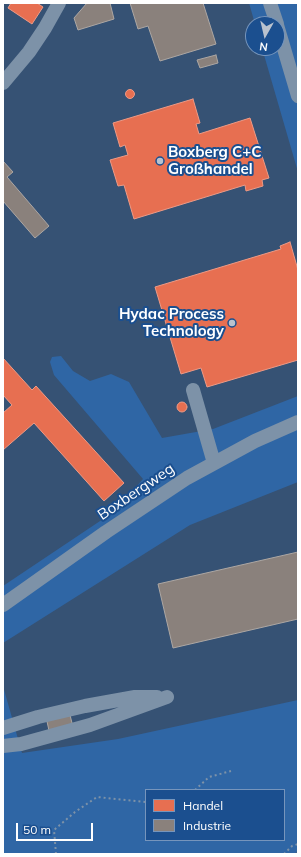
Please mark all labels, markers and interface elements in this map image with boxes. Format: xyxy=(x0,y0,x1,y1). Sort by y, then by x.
north arrow xyxy=(245,16,285,56)
text: N xyxy=(258,39,269,54)
place label: Boxberg C+C Großhandel xyxy=(168,143,262,178)
marker: Boxberg C+C Großhandel xyxy=(155,156,165,166)
place label: Hydac Process Technology xyxy=(119,305,224,340)
marker: Hydac Process Technology xyxy=(227,318,237,328)
street label: Boxbergweg xyxy=(94,460,178,524)
legend xyxy=(145,789,285,841)
text: Handel xyxy=(183,798,223,813)
scale bar xyxy=(18,815,95,841)
text: Industrie xyxy=(183,818,231,833)
text: 50 m xyxy=(23,822,51,837)

